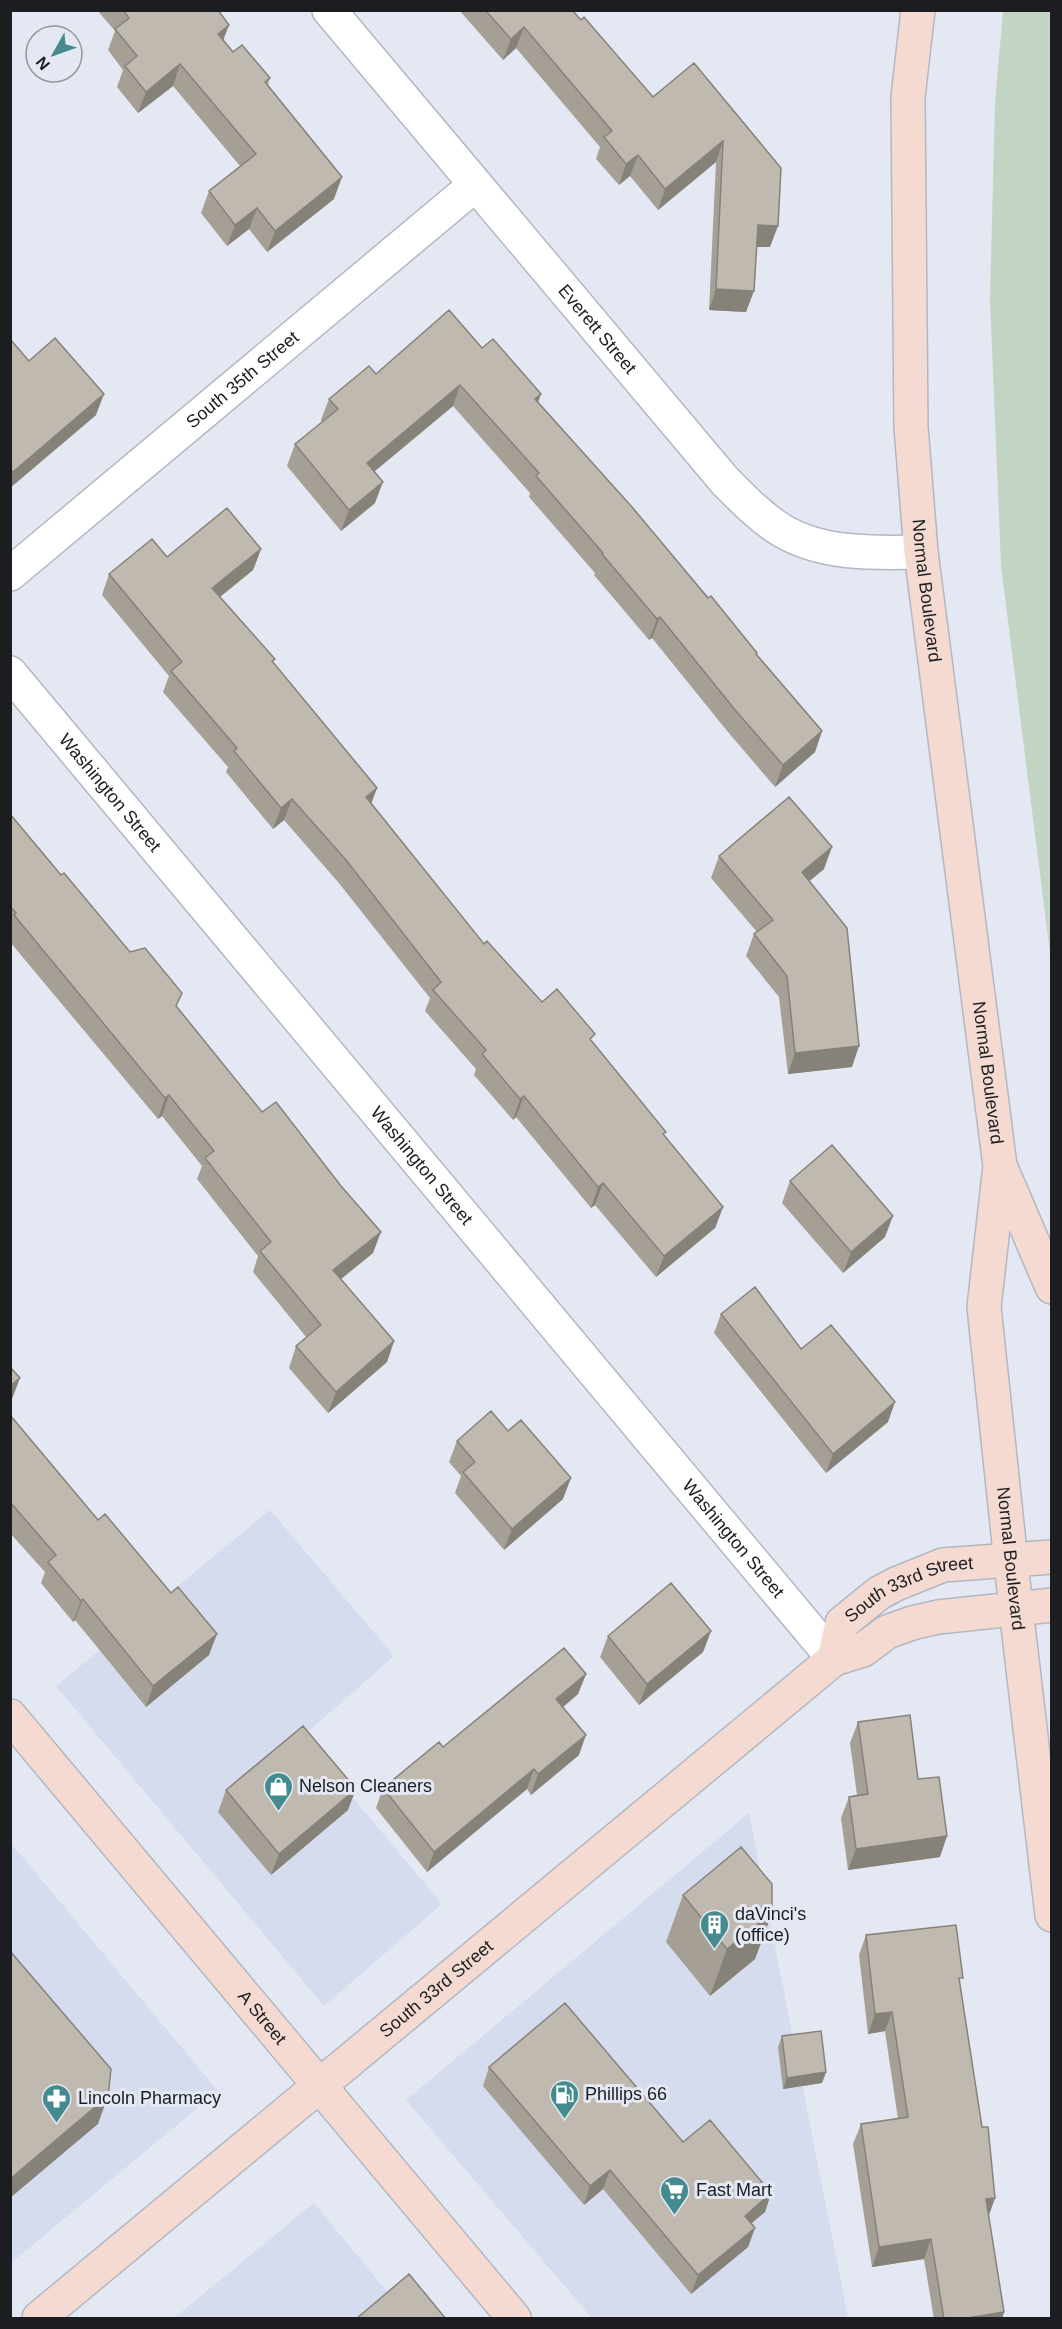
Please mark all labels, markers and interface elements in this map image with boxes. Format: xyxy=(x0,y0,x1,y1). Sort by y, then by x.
north arrow xyxy=(24,24,84,84)
text: N xyxy=(33,53,53,73)
street label: Everett Street xyxy=(554,281,640,378)
street label: South 35th Street xyxy=(182,327,303,432)
street label: Normal Boulevard xyxy=(908,518,945,663)
street label: Washington Street xyxy=(55,730,165,856)
street label: Normal Boulevard xyxy=(969,1000,1007,1145)
street label: Washington Street xyxy=(367,1103,477,1229)
street label: Washington Street xyxy=(678,1476,788,1602)
street label: Normal Boulevard xyxy=(993,1486,1028,1631)
street label: South 33rd Street xyxy=(841,1553,974,1627)
shop icon: Nelson Cleaners xyxy=(262,1770,294,1812)
place label: Nelson Cleaners xyxy=(299,1776,432,1796)
place label: daVinci's (office) xyxy=(735,1904,806,1945)
building icon: daVinci's (office) xyxy=(698,1908,730,1950)
street label: South 33rd Street xyxy=(376,1936,497,2041)
street label: A Street xyxy=(234,1986,291,2048)
fuel station icon: Phillips 66 xyxy=(548,2078,580,2120)
pharmacy icon: Lincoln Pharmacy xyxy=(41,2082,73,2124)
place label: Phillips 66 xyxy=(585,2084,667,2104)
place label: Lincoln Pharmacy xyxy=(78,2088,221,2108)
supermarket icon: Fast Mart xyxy=(659,2174,691,2216)
place label: Fast Mart xyxy=(696,2180,772,2200)

